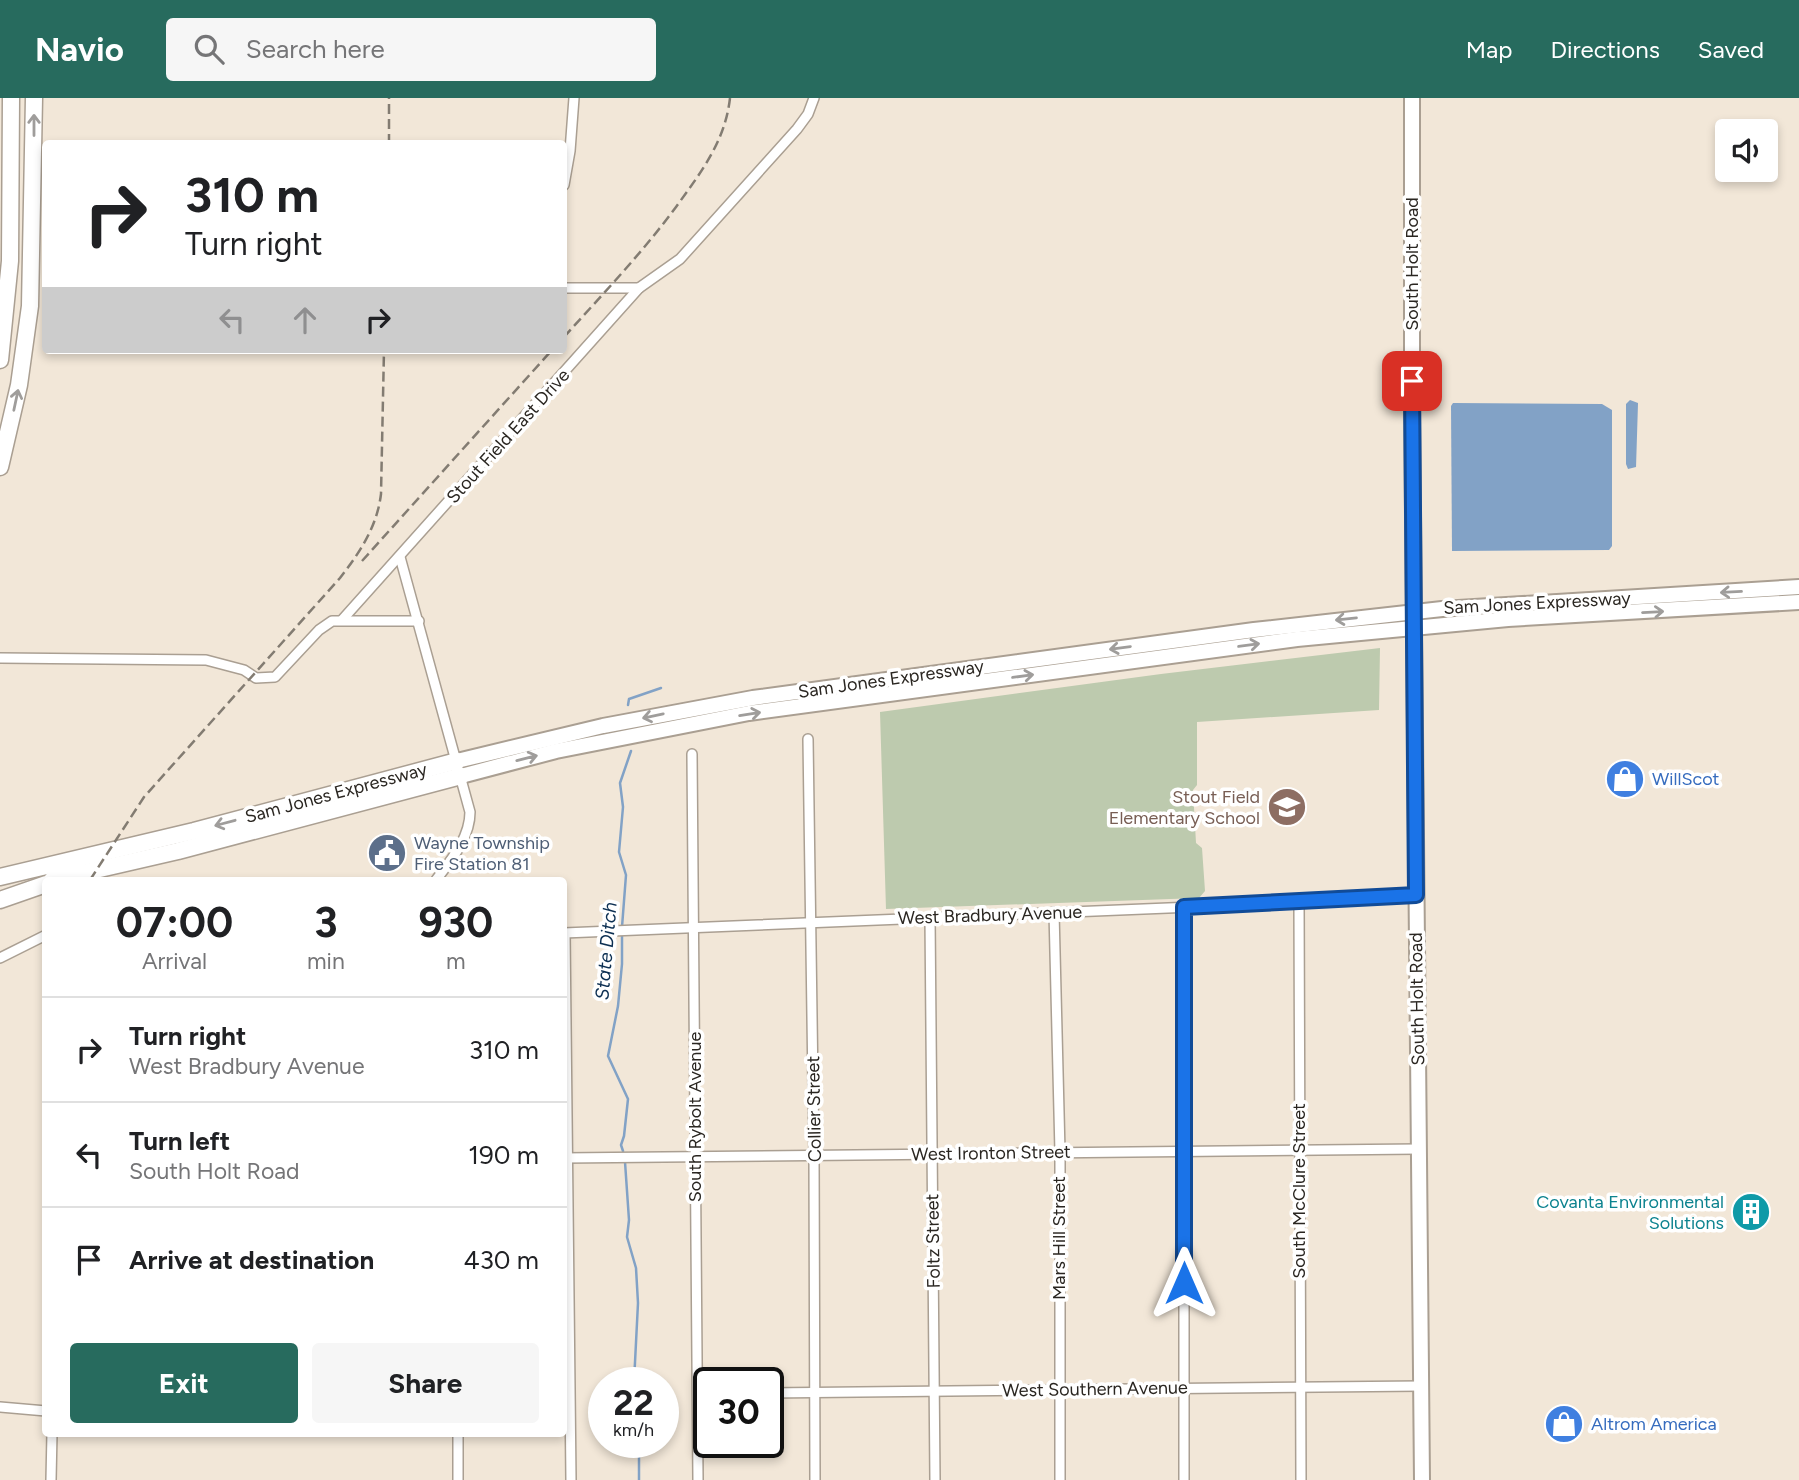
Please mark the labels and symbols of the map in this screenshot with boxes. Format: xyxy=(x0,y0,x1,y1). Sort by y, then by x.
one-way arrow xyxy=(27,114,41,137)
street label: South Holt Road xyxy=(1401,197,1423,331)
pin xyxy=(1382,351,1442,411)
street label: Stout Field East Drive xyxy=(442,364,574,508)
one-way arrow xyxy=(10,389,24,412)
one-way arrow xyxy=(1720,586,1743,599)
street label: Sam Jones Expressway xyxy=(1443,587,1632,619)
one-way arrow xyxy=(1641,605,1664,618)
one-way arrow xyxy=(1335,612,1357,625)
one-way arrow xyxy=(1237,639,1260,652)
one-way arrow xyxy=(1109,641,1132,654)
street label: Sam Jones Expressway xyxy=(797,655,986,703)
one-way arrow xyxy=(1012,669,1034,682)
one-way arrow xyxy=(738,707,760,720)
one-way arrow xyxy=(642,709,665,723)
one-way arrow xyxy=(515,751,537,764)
street label: Sam Jones Expressway xyxy=(243,758,430,828)
shop icon: WillScot xyxy=(1604,758,1646,800)
place label: WillScot xyxy=(1652,768,1720,790)
place label: Stout Field Elementary School xyxy=(1109,786,1260,829)
school or university icon: Stout Field Elementary School xyxy=(1266,786,1308,828)
one-way arrow xyxy=(214,817,237,830)
public building icon: Wayne Township Fire Station 81 xyxy=(366,832,408,874)
place label: Wayne Township Fire Station 81 xyxy=(414,832,550,875)
water label: State Ditch xyxy=(590,901,622,1001)
street label: West Bradbury Avenue xyxy=(898,901,1083,929)
street label: South Holt Road xyxy=(1405,932,1429,1066)
street label: South Rybolt Avenue xyxy=(684,1032,706,1202)
street label: Collier Street xyxy=(802,1055,826,1162)
street label: South McClure Street xyxy=(1288,1103,1310,1279)
street label: West Ironton Street xyxy=(911,1141,1071,1165)
street label: Mars Hill Street xyxy=(1048,1176,1070,1300)
place label: Covanta Environmental Solutions xyxy=(1536,1191,1724,1234)
building icon: Covanta Environmental Solutions xyxy=(1730,1191,1772,1233)
street label: Foltz Street xyxy=(921,1193,945,1288)
position arrow xyxy=(1147,1246,1221,1320)
speed limit sign: 30 xyxy=(693,1367,784,1458)
street label: West Southern Avenue xyxy=(1002,1376,1188,1402)
shop icon: Altrom America xyxy=(1543,1403,1585,1445)
place label: Altrom America xyxy=(1591,1413,1717,1435)

